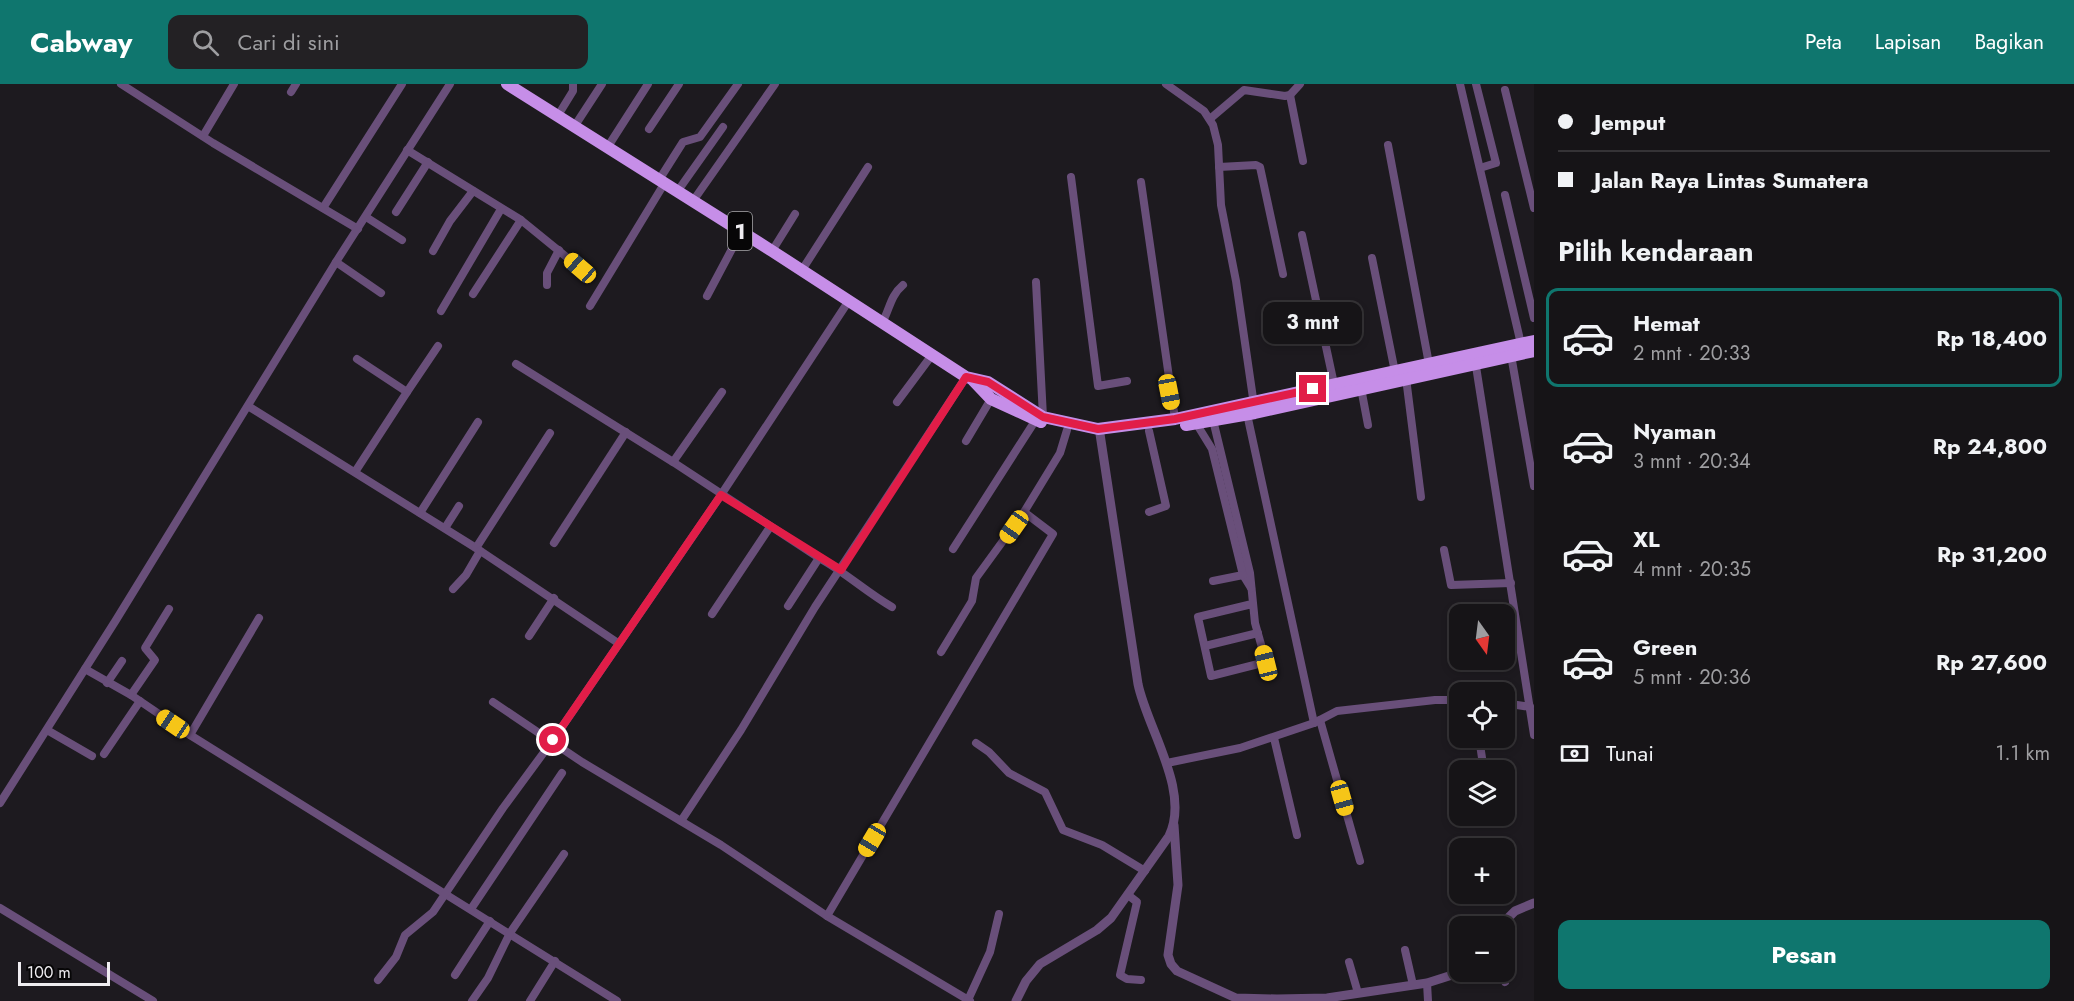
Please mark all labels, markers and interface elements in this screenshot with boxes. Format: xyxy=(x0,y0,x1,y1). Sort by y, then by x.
search box xyxy=(168,15,588,69)
text: Cabway xyxy=(30,22,132,63)
icon: search xyxy=(189,26,222,59)
text: Cari di sini xyxy=(237,26,340,58)
text: Peta xyxy=(1805,27,1842,57)
text: Lapisan xyxy=(1875,27,1941,57)
text: Bagikan xyxy=(1974,27,2044,57)
text: Jemput xyxy=(1594,106,1665,138)
text: Jalan Raya Lintas Sumatera xyxy=(1594,164,1869,196)
road number: 1 xyxy=(728,212,752,250)
text: Pilih kendaraan xyxy=(1558,232,1754,271)
car xyxy=(561,249,599,287)
callout: 3 mnt xyxy=(1264,302,1362,344)
text: Hemat xyxy=(1633,307,1700,339)
text: 3 mnt xyxy=(1286,308,1339,337)
icon: car xyxy=(1561,311,1615,365)
text: Rp 18,400 xyxy=(1936,322,2047,354)
text: 2 mnt · 20:33 xyxy=(1633,339,1751,368)
car xyxy=(1157,373,1181,411)
route end xyxy=(1299,375,1326,402)
text: Nyaman xyxy=(1633,415,1716,447)
icon: car xyxy=(1561,419,1615,473)
text: Rp 24,800 xyxy=(1933,430,2047,462)
text: 3 mnt · 20:34 xyxy=(1633,447,1751,476)
car xyxy=(996,507,1032,547)
text: XL xyxy=(1633,523,1660,555)
icon: car xyxy=(1561,527,1615,581)
text: Rp 31,200 xyxy=(1937,538,2047,570)
text: 4 mnt · 20:35 xyxy=(1633,555,1751,584)
north arrow xyxy=(1449,604,1515,670)
map controls xyxy=(1449,604,1515,982)
text: Green xyxy=(1633,631,1697,663)
icon: car xyxy=(1561,635,1615,689)
car xyxy=(1253,643,1279,683)
text: Rp 27,600 xyxy=(1936,646,2047,678)
text: 5 mnt · 20:36 xyxy=(1633,663,1751,692)
button: locate xyxy=(1449,682,1515,748)
car xyxy=(153,706,193,742)
route start xyxy=(539,726,566,753)
icon: cash xyxy=(1558,737,1591,770)
text: Tunai xyxy=(1606,737,1654,769)
text: 1.1 km xyxy=(1996,739,2050,768)
button: layers xyxy=(1449,760,1515,826)
car xyxy=(1328,778,1356,818)
car xyxy=(855,820,889,860)
button: + xyxy=(1449,838,1515,904)
button: − xyxy=(1449,916,1515,982)
button: Pesan xyxy=(1558,920,2050,989)
scale bar xyxy=(18,959,110,986)
text: 100 m xyxy=(27,961,71,984)

